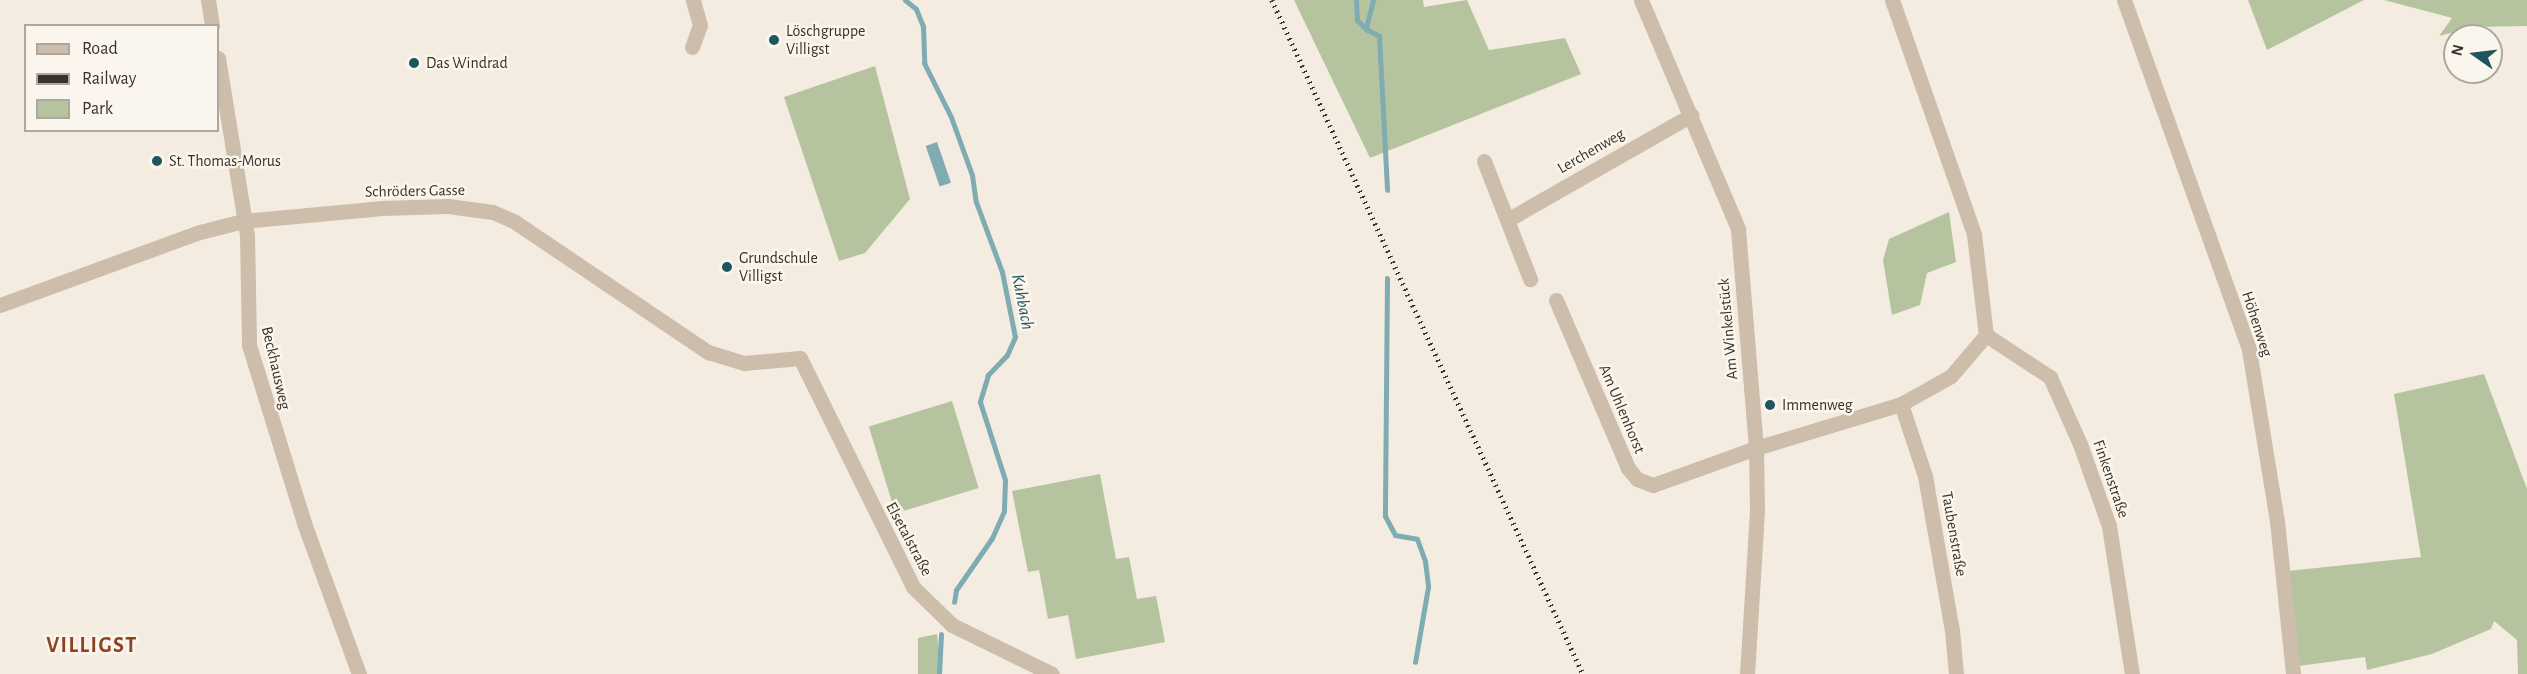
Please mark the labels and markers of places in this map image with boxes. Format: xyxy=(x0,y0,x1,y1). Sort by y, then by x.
place label: Löschgruppe Villigst xyxy=(786,21,865,59)
marker: Löschgruppe Villigst xyxy=(767,33,781,47)
place label: Das Windrad xyxy=(426,53,508,73)
marker: Das Windrad xyxy=(407,56,421,70)
place label: St. Thomas-Morus xyxy=(169,151,281,171)
marker: St. Thomas-Morus xyxy=(150,154,164,168)
place label: Grundschule Villigst xyxy=(739,248,818,286)
marker: Grundschule Villigst xyxy=(720,260,734,274)
place label: Immenweg xyxy=(1782,395,1852,415)
marker: Immenweg xyxy=(1763,398,1777,412)

